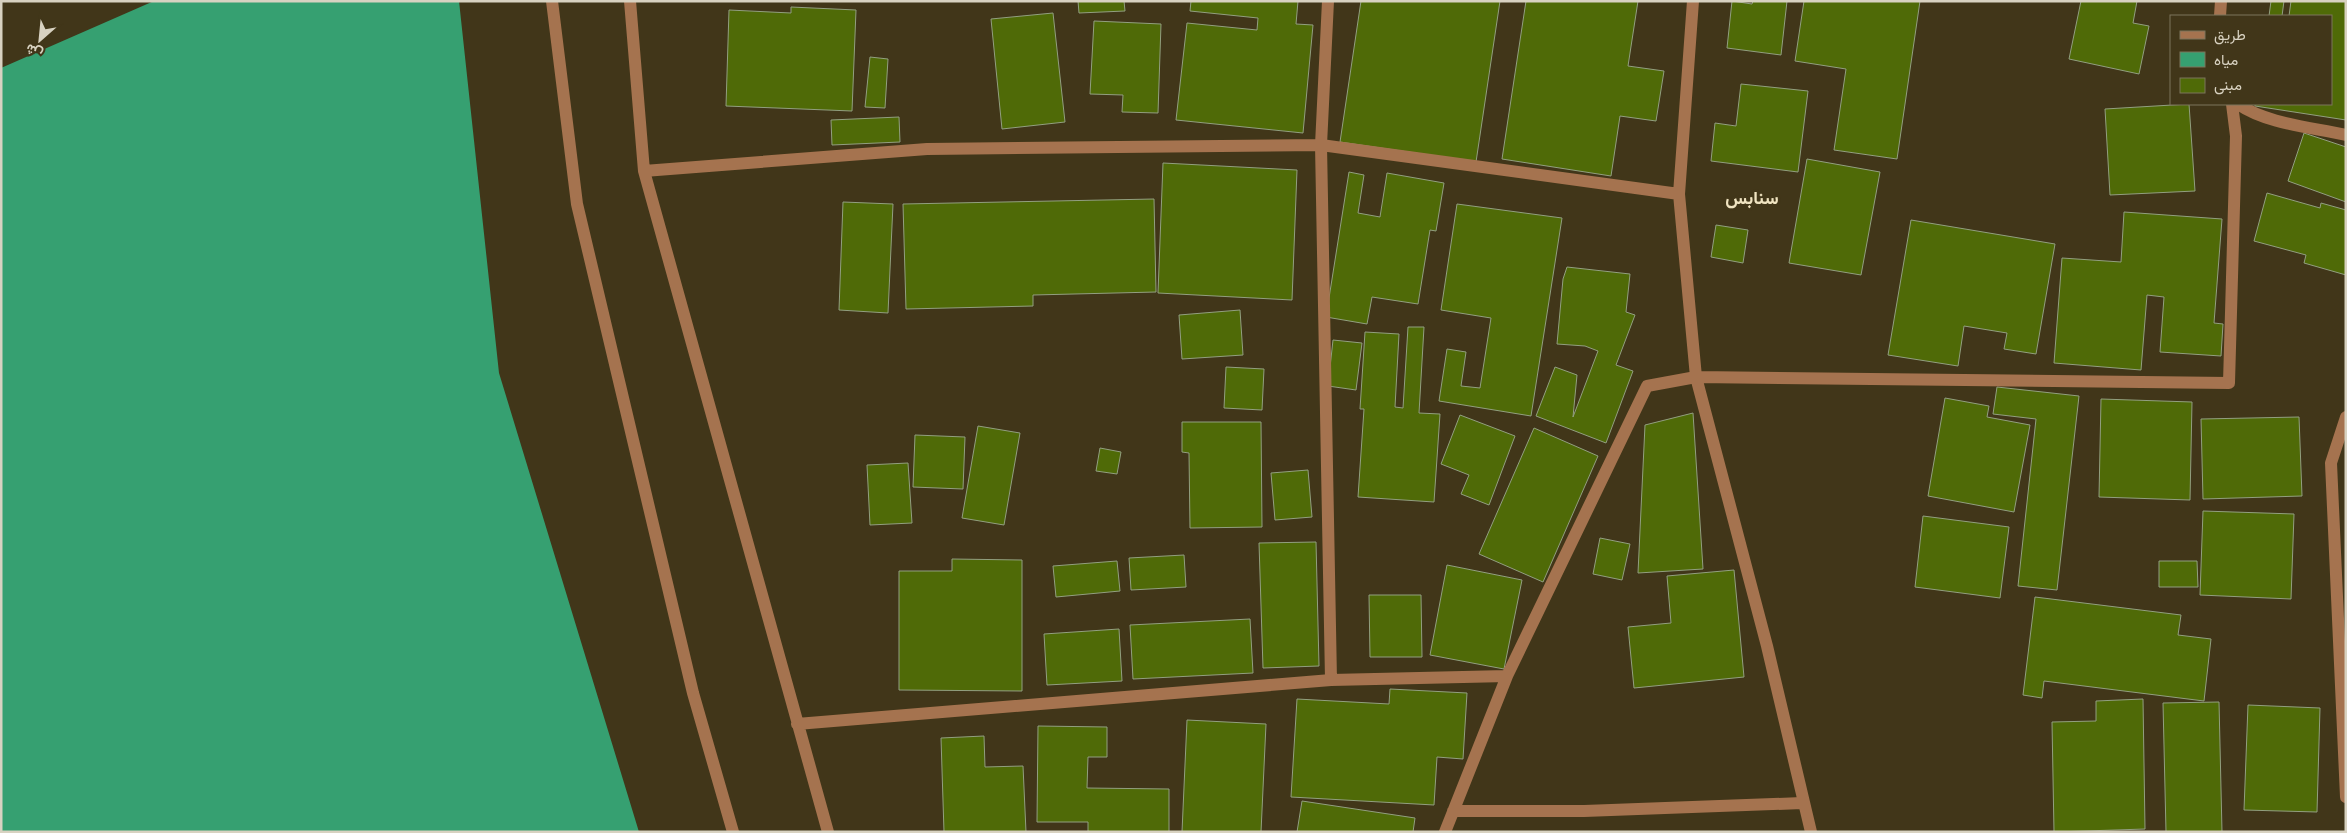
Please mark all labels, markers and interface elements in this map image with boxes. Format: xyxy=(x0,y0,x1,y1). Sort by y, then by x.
north arrow xyxy=(15,15,65,65)
legend xyxy=(2170,15,2332,105)
text: طريق xyxy=(2214,26,2246,45)
text: ش xyxy=(23,40,46,63)
text: مياه xyxy=(2214,51,2238,69)
text: مبنى xyxy=(2214,76,2242,95)
district label: سنابس xyxy=(1725,187,1779,209)

